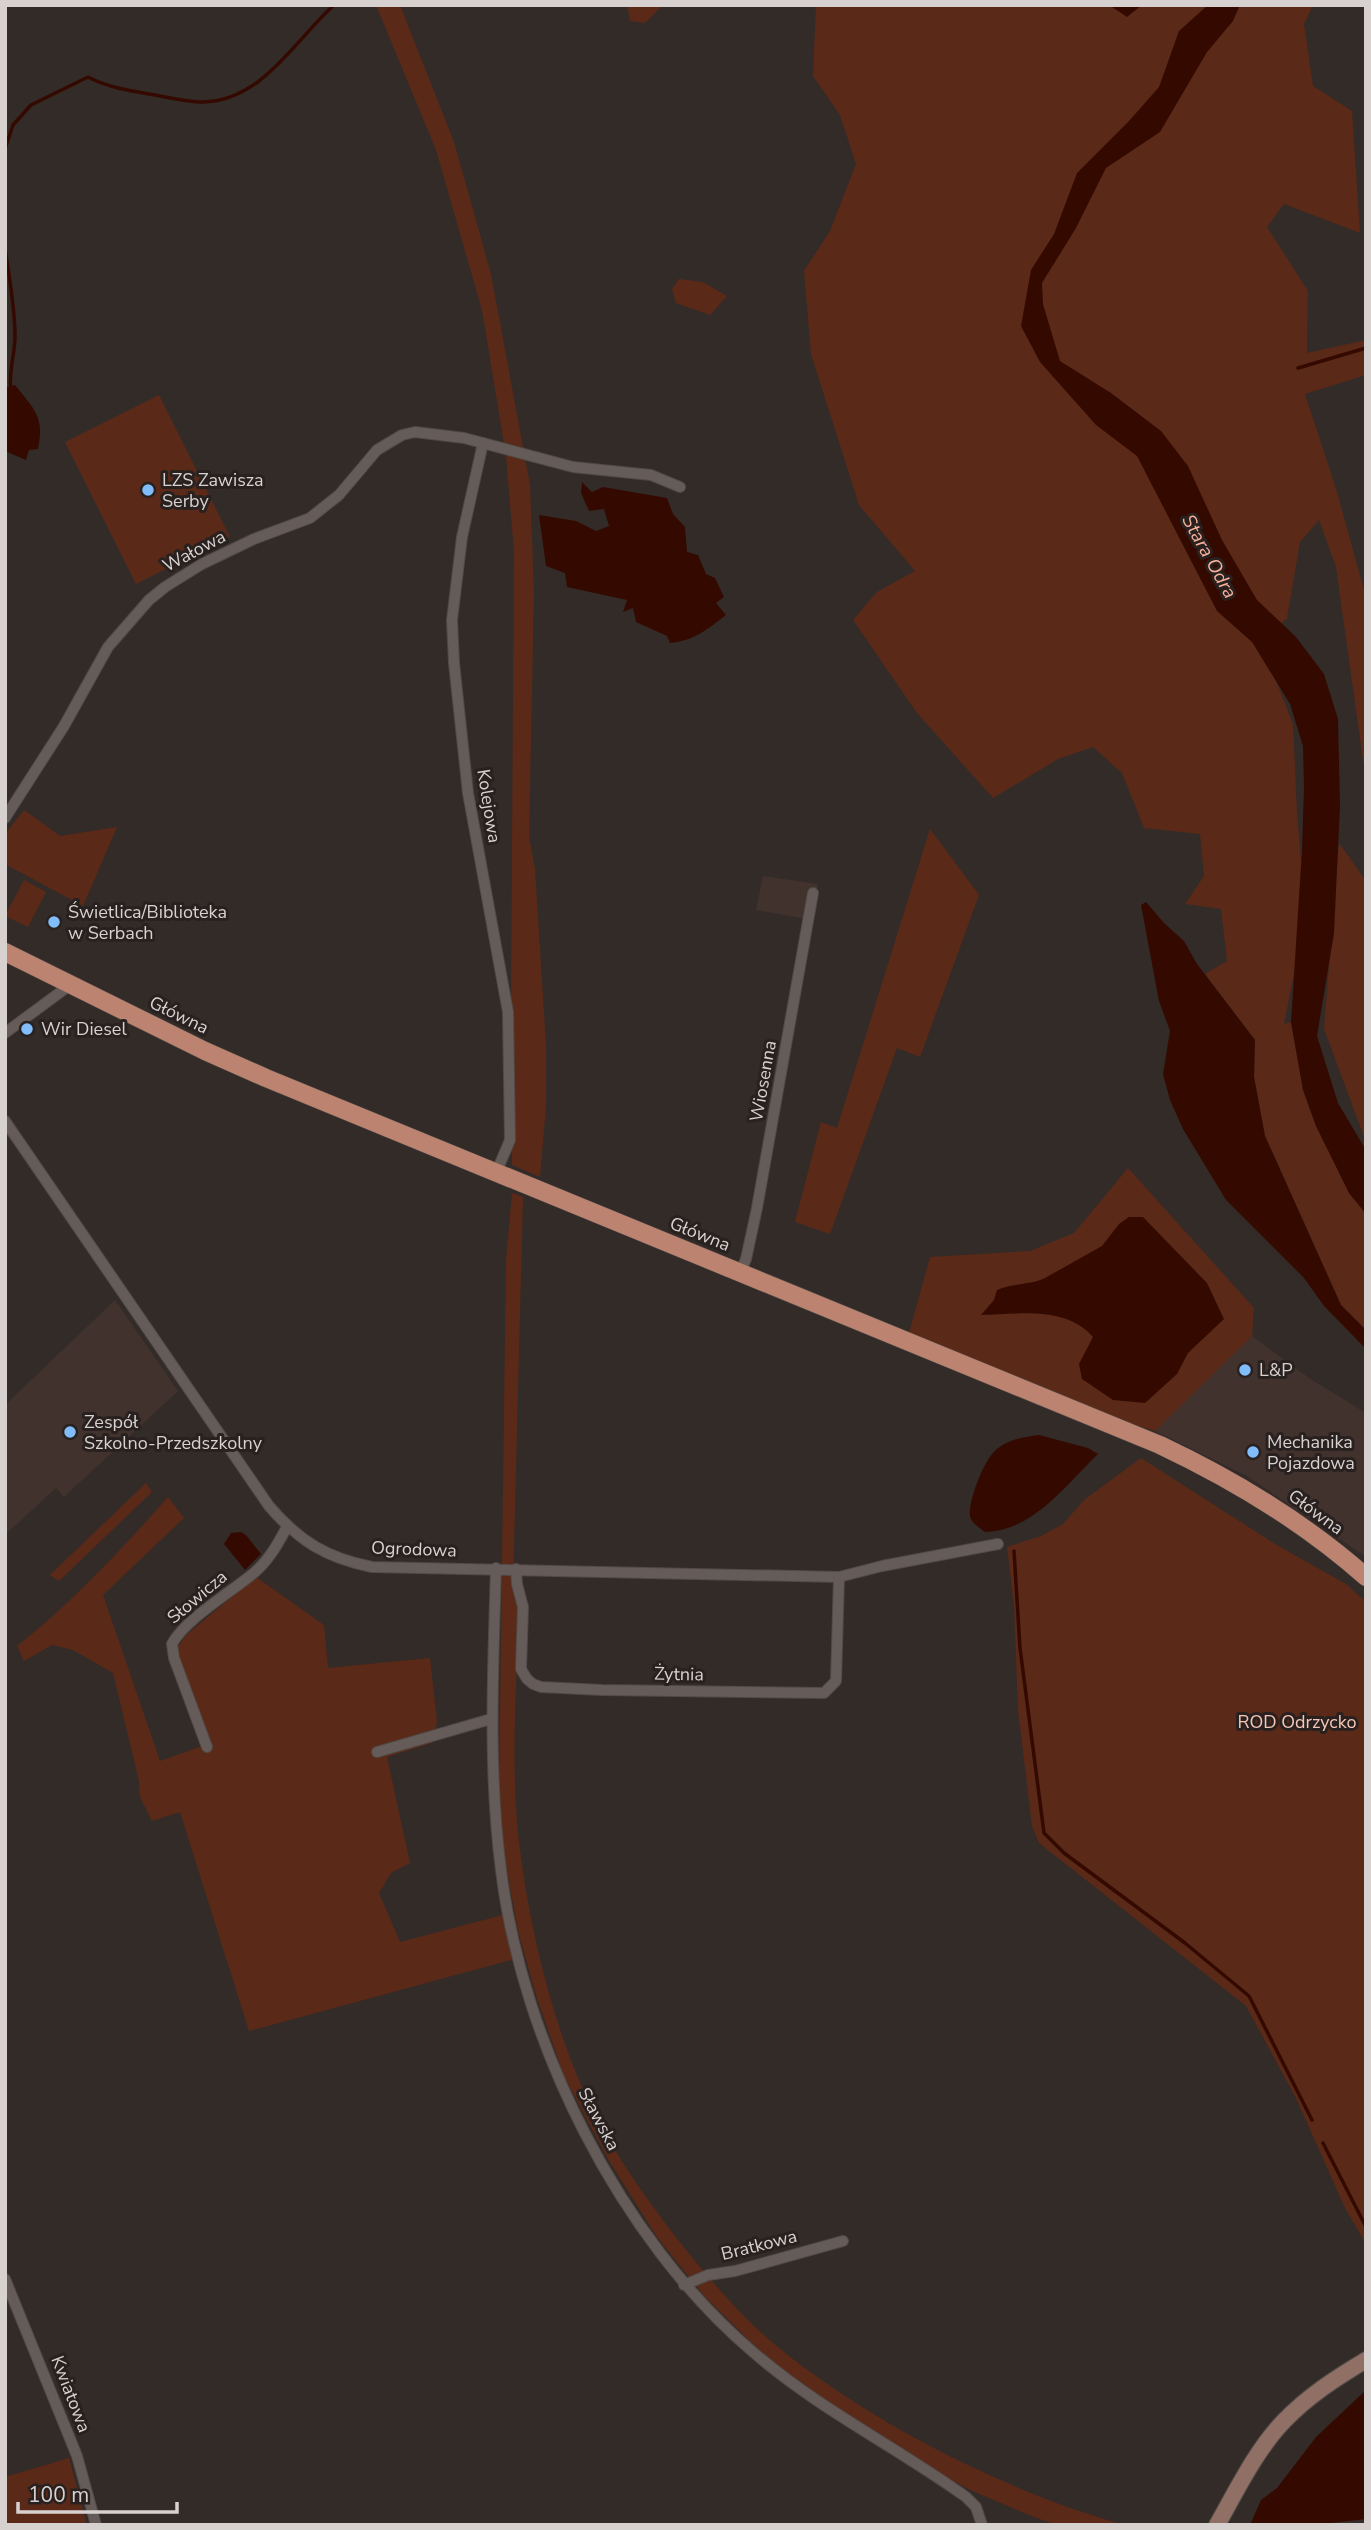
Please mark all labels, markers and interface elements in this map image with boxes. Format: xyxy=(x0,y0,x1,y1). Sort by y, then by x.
place label: LZS Zawisza Serby xyxy=(162,468,264,513)
marker: LZS Zawisza Serby xyxy=(140,482,156,498)
water label: Stara Odra xyxy=(1175,510,1243,603)
street label: Wałowa xyxy=(158,524,230,578)
street label: Kolejowa xyxy=(471,767,507,845)
place label: Świetlica/Biblioteka w Serbach xyxy=(68,900,227,945)
marker: Świetlica/Biblioteka w Serbach xyxy=(46,914,62,930)
street label: Główna xyxy=(145,990,213,1040)
place label: Wir Diesel xyxy=(41,1017,127,1041)
marker: Wir Diesel xyxy=(19,1021,35,1037)
street label: Wiosenna xyxy=(744,1038,782,1124)
street label: Główna xyxy=(666,1211,734,1257)
place label: L&P xyxy=(1259,1358,1293,1382)
marker: L&P xyxy=(1237,1362,1253,1378)
place label: Zespół Szkolno-Przedszkolny xyxy=(84,1410,263,1455)
marker: Zespół Szkolno-Przedszkolny xyxy=(62,1424,78,1440)
place label: Mechanika Pojazdowa xyxy=(1267,1430,1355,1475)
marker: Mechanika Pojazdowa xyxy=(1245,1444,1261,1460)
street label: Główna xyxy=(1283,1484,1349,1540)
street label: Ogrodowa xyxy=(371,1536,457,1562)
street label: Słowicza xyxy=(162,1565,232,1629)
street label: Żytnia xyxy=(654,1662,704,1686)
park label: ROD Odrzycko xyxy=(1238,1710,1356,1734)
street label: Sławska xyxy=(572,2083,626,2155)
street label: Bratkowa xyxy=(718,2224,800,2266)
street label: Kwiatowa xyxy=(45,2352,97,2436)
scale bar xyxy=(18,2470,177,2514)
text: 100 m xyxy=(28,2481,89,2509)

